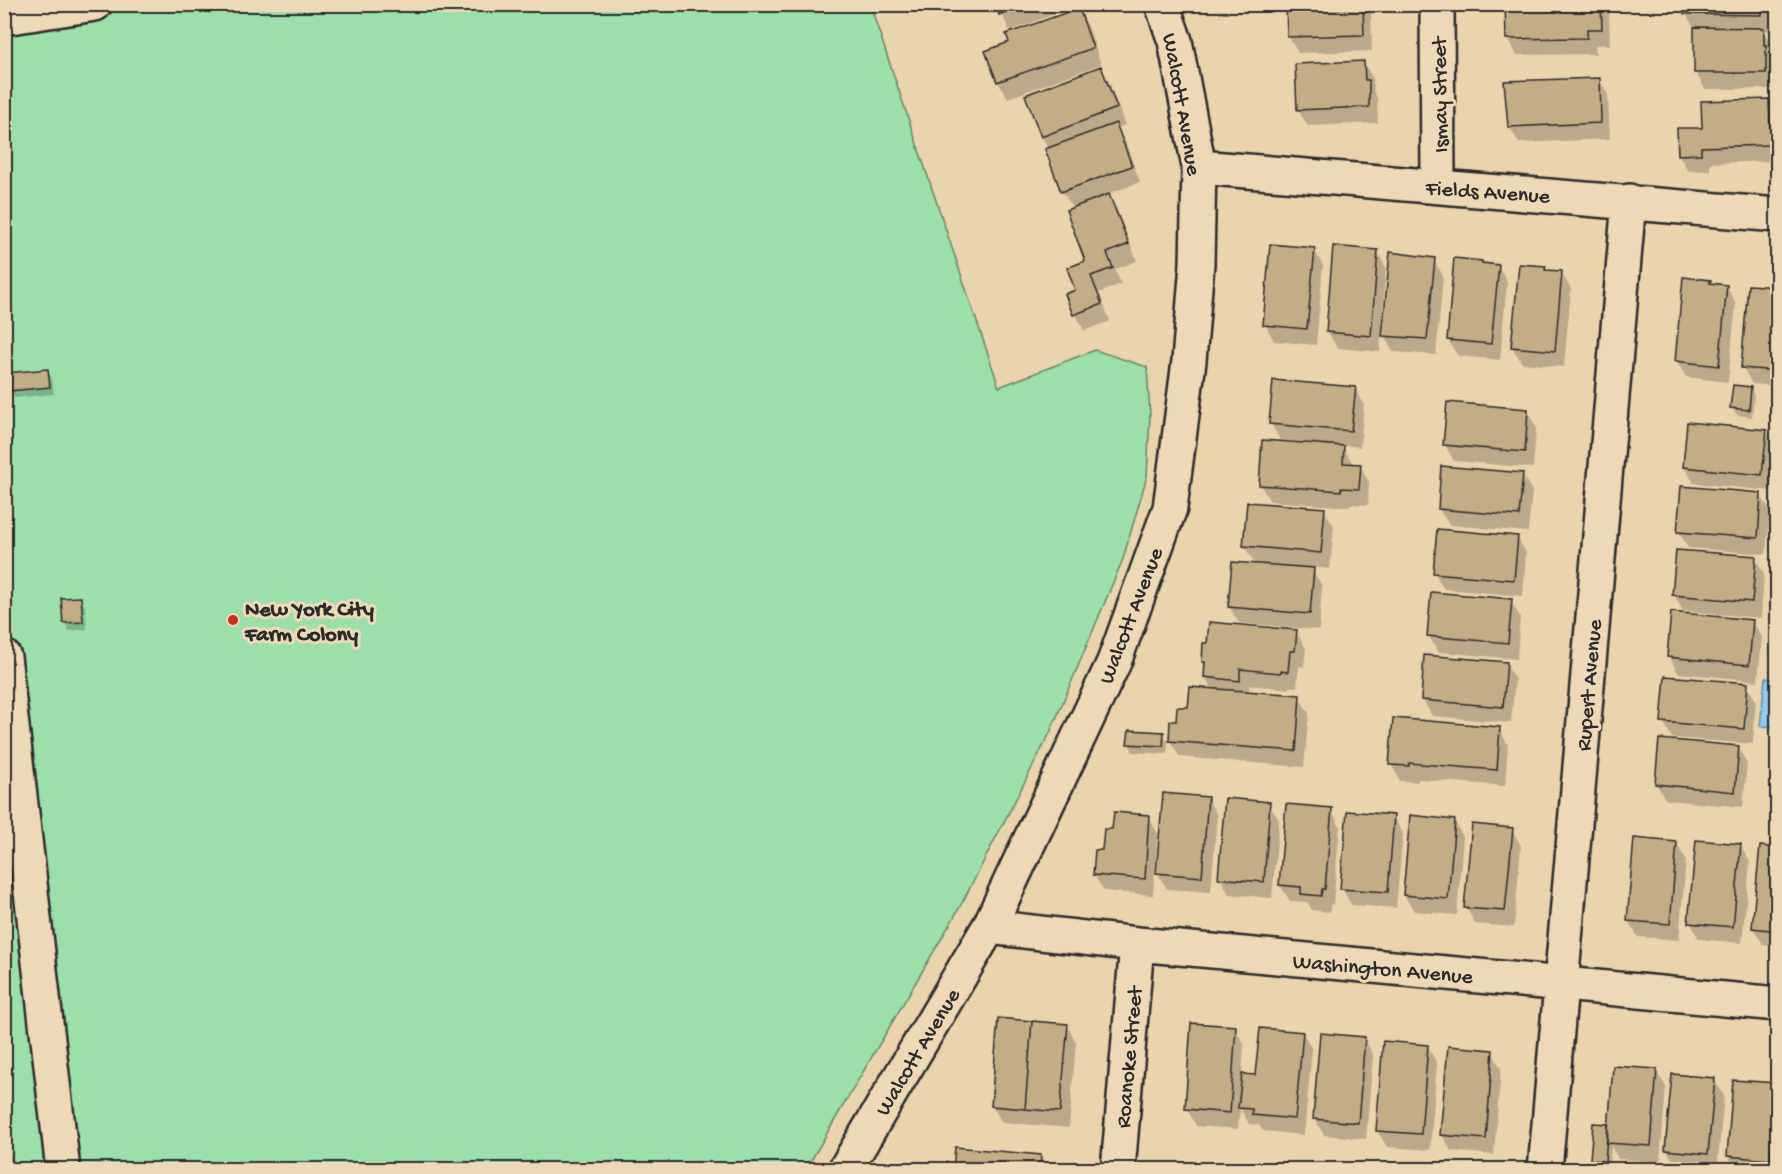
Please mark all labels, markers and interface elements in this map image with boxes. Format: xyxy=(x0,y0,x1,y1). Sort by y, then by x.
street label: Walcott Avenue xyxy=(1155,32,1205,178)
street label: Ismay Street xyxy=(1428,35,1456,153)
street label: Fields Avenue xyxy=(1424,177,1551,211)
street label: Walcott Avenue xyxy=(1095,544,1171,688)
place label: New York City Farm Colony xyxy=(244,598,374,649)
marker: New York City Farm Colony xyxy=(226,613,240,627)
street label: Rupert Avenue xyxy=(1572,618,1610,752)
street label: Washington Avenue xyxy=(1291,950,1474,992)
street label: Roanoke Street xyxy=(1112,983,1150,1129)
street label: Walcott Avenue xyxy=(871,984,968,1121)

